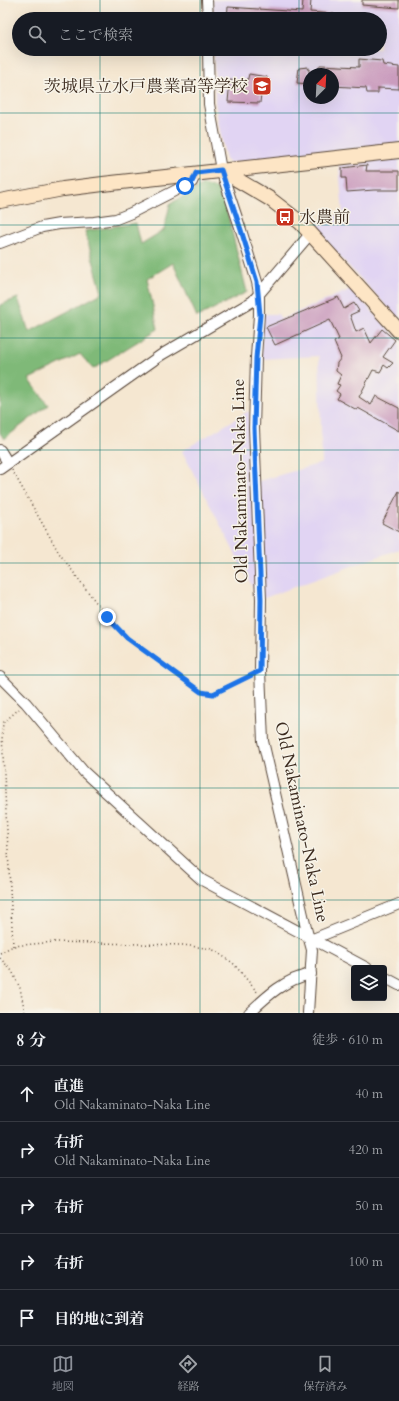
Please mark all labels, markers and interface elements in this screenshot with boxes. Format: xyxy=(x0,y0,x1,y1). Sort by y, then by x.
search box xyxy=(12,12,387,56)
icon: search xyxy=(26,23,48,45)
text: ここで検索 xyxy=(58,25,133,45)
north arrow xyxy=(303,68,339,104)
place label: 茨城県立水戸農業高等学校 xyxy=(44,75,248,98)
school or university icon: 茨城県立水戸農業高等学校 xyxy=(251,75,273,97)
route start xyxy=(176,177,194,195)
bus stop icon: 水農前 xyxy=(274,206,296,228)
place label: 水農前 xyxy=(299,206,350,229)
street label: Old Nakaminato-Naka Line xyxy=(227,379,253,583)
route end xyxy=(98,608,116,626)
street label: Old Nakaminato-Naka Line xyxy=(269,720,335,924)
map controls xyxy=(351,965,387,1001)
button: layers xyxy=(351,965,387,1001)
text: 8 分 xyxy=(16,1029,46,1052)
text: 徒歩 · 610 m xyxy=(312,1031,383,1049)
text: 直進 xyxy=(54,1076,84,1096)
icon: ahead xyxy=(16,1083,38,1105)
text: 40 m xyxy=(355,1085,383,1103)
text: Old Nakaminato-Naka Line xyxy=(54,1096,210,1114)
text: 右折 xyxy=(54,1132,84,1152)
icon: right xyxy=(16,1139,38,1161)
text: 420 m xyxy=(349,1141,383,1159)
text: Old Nakaminato-Naka Line xyxy=(54,1152,210,1170)
icon: right xyxy=(16,1195,38,1217)
text: 右折 xyxy=(54,1197,84,1217)
text: 50 m xyxy=(355,1197,383,1215)
icon: right xyxy=(16,1251,38,1273)
text: 右折 xyxy=(54,1253,84,1273)
text: 100 m xyxy=(349,1253,383,1271)
icon: arrive xyxy=(16,1307,38,1329)
text: 目的地に到着 xyxy=(54,1309,144,1329)
tab: 地図 xyxy=(52,1353,74,1394)
tab: 経路 xyxy=(177,1353,199,1394)
tab: 保存済み xyxy=(303,1353,347,1394)

